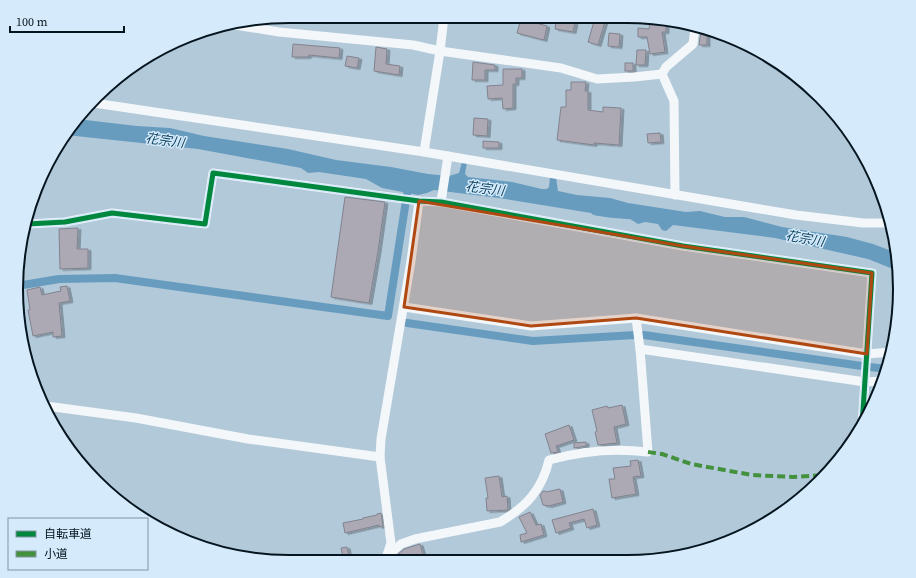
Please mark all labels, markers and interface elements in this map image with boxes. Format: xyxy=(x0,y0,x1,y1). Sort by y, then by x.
scale bar xyxy=(10,8,124,34)
text: 100 m xyxy=(16,14,48,30)
water label: 花宗川 xyxy=(144,129,187,152)
water label: 花宗川 xyxy=(465,178,507,200)
water label: 花宗川 xyxy=(784,227,828,251)
legend xyxy=(8,518,148,570)
text: 自転車道 xyxy=(44,526,92,542)
text: 小道 xyxy=(44,546,68,562)

